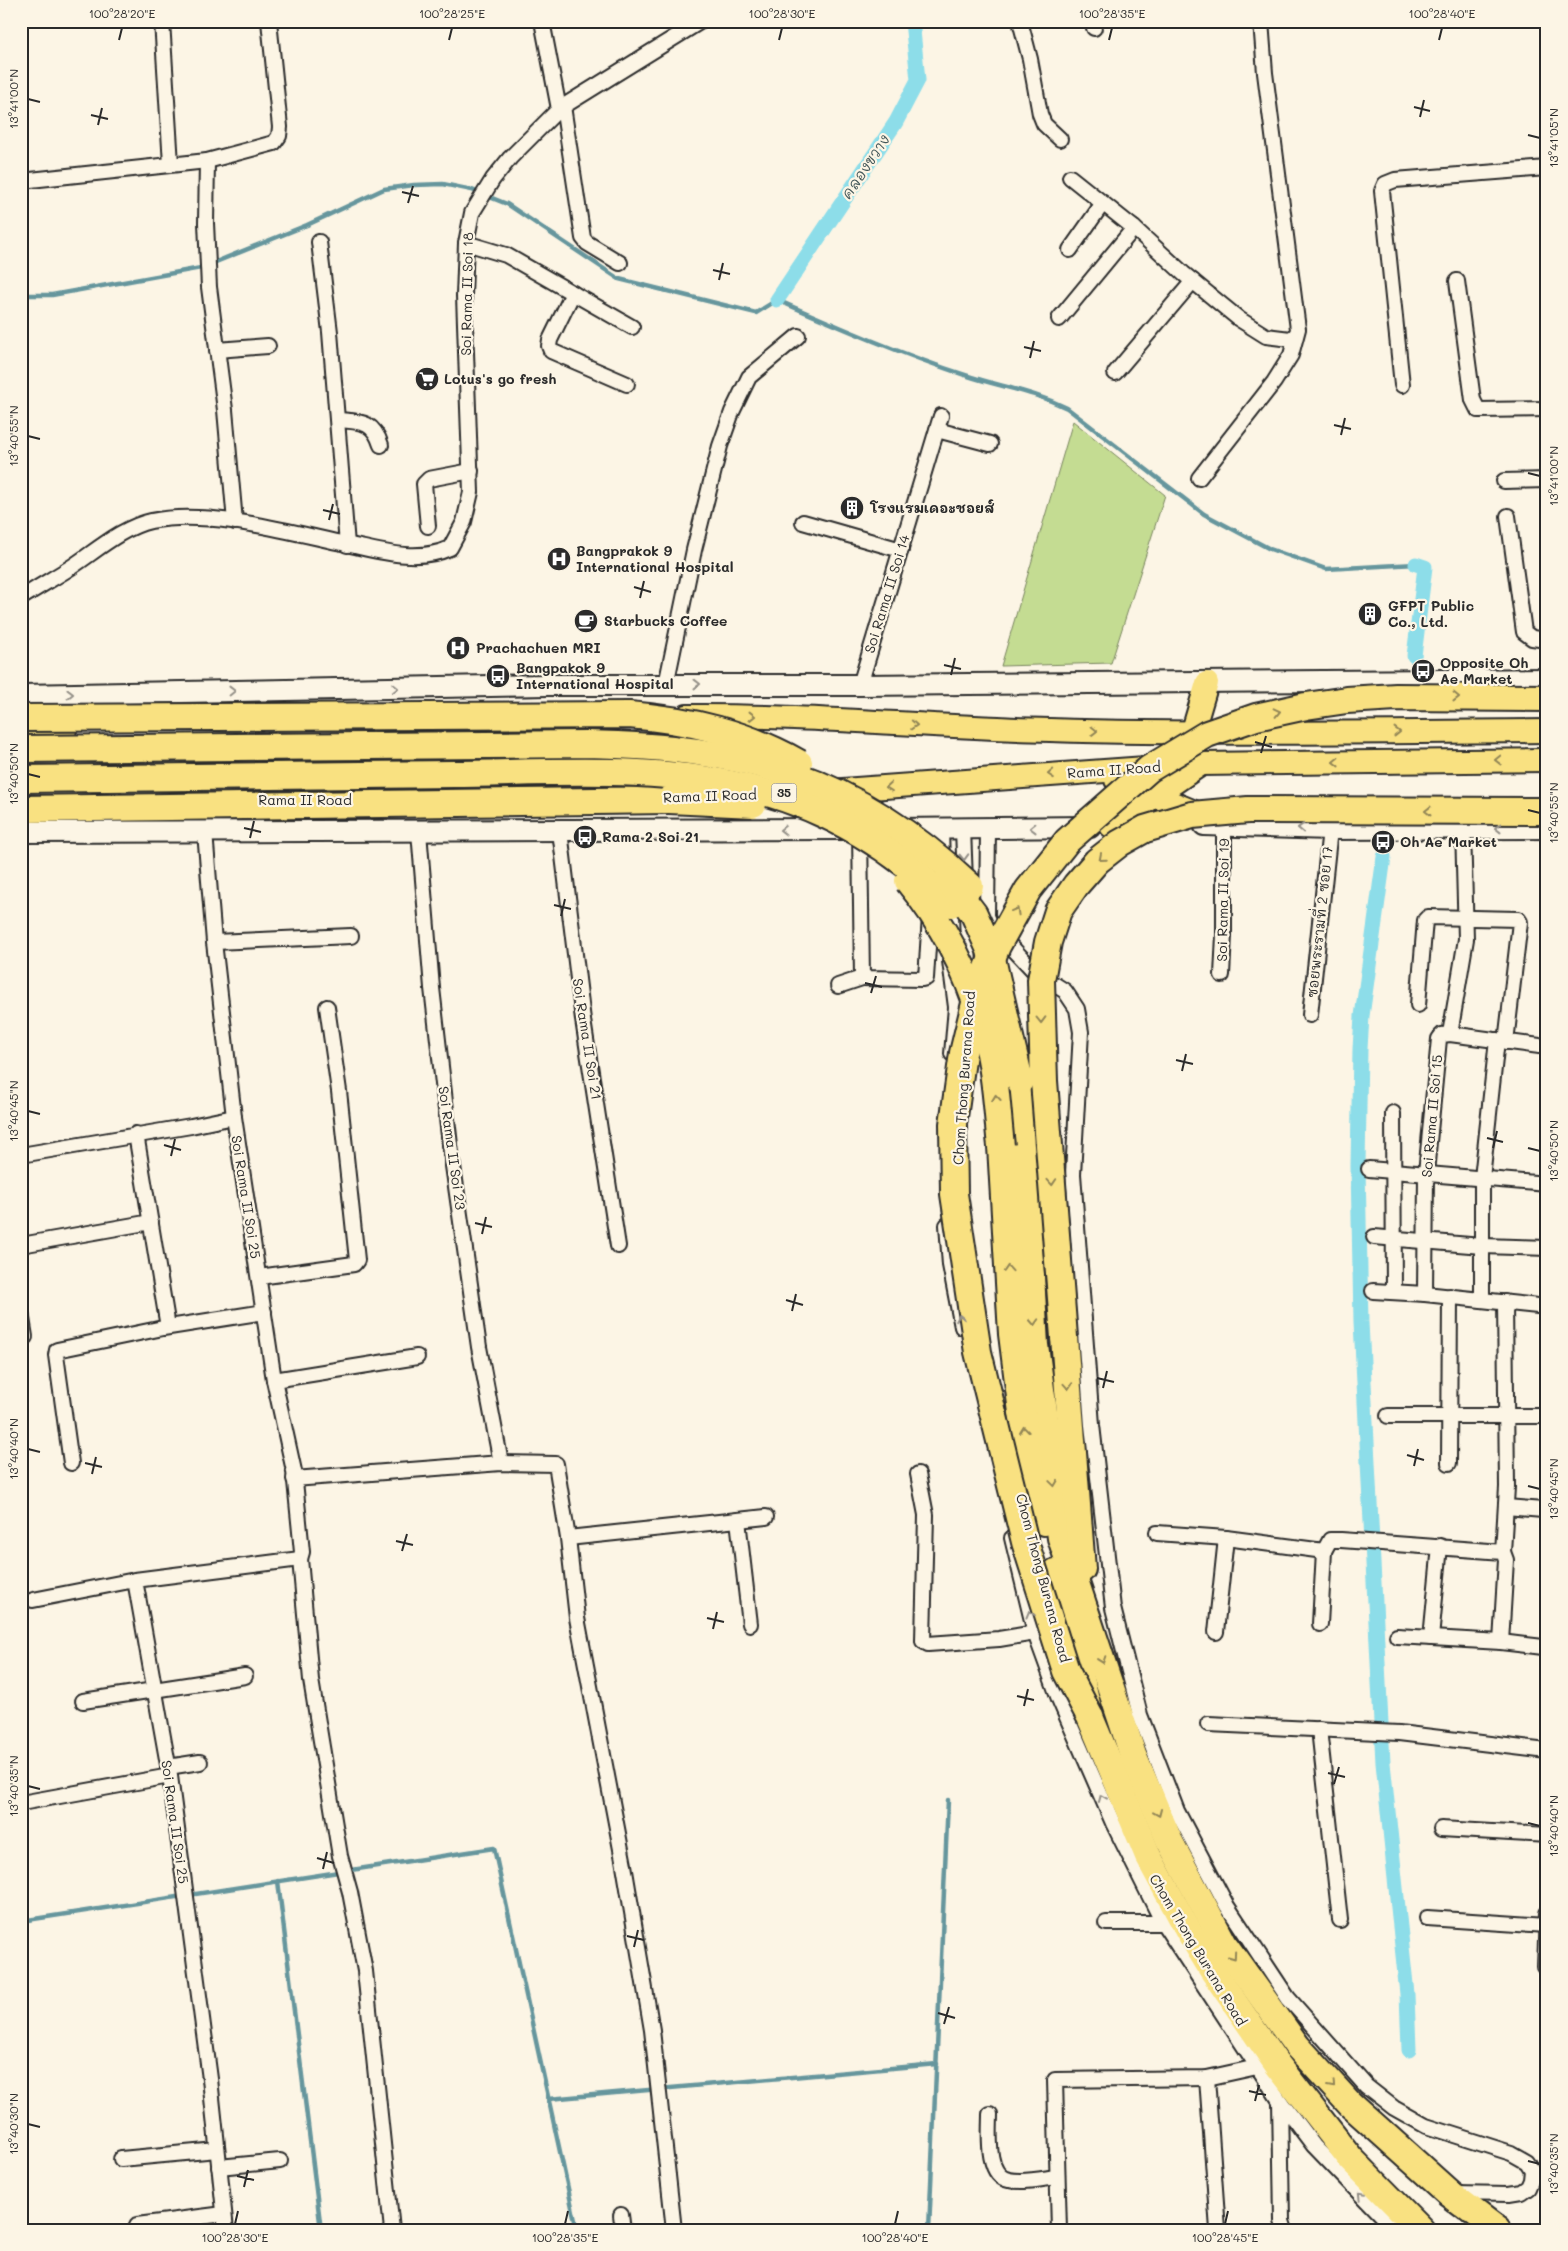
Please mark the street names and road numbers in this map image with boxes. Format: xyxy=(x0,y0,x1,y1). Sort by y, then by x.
street label: Soi Rama II Soi 18 xyxy=(456,232,477,356)
street label: Soi Rama II Soi 14 xyxy=(859,531,914,656)
street label: Rama II Road xyxy=(1067,757,1161,782)
street label: Rama II Road xyxy=(663,784,757,807)
road number: 35 xyxy=(772,784,796,802)
street label: Rama II Road xyxy=(258,790,352,809)
street label: Soi Rama II Soi 19 xyxy=(1212,838,1233,962)
street label: ซอยพระรามที่ 2 ซอย 17 xyxy=(1299,845,1337,999)
street label: Soi Rama II Soi 21 xyxy=(569,977,606,1101)
street label: Chom Thong Burana Road xyxy=(948,990,979,1165)
street label: Soi Rama II Soi 15 xyxy=(1417,1054,1446,1178)
street label: Soi Rama II Soi 23 xyxy=(434,1085,471,1211)
street label: Soi Rama II Soi 25 xyxy=(227,1134,266,1260)
street label: Chom Thong Burana Road xyxy=(1012,1491,1075,1665)
street label: Soi Rama II Soi 25 xyxy=(157,1759,194,1885)
street label: Chom Thong Burana Road xyxy=(1145,1870,1251,2029)

